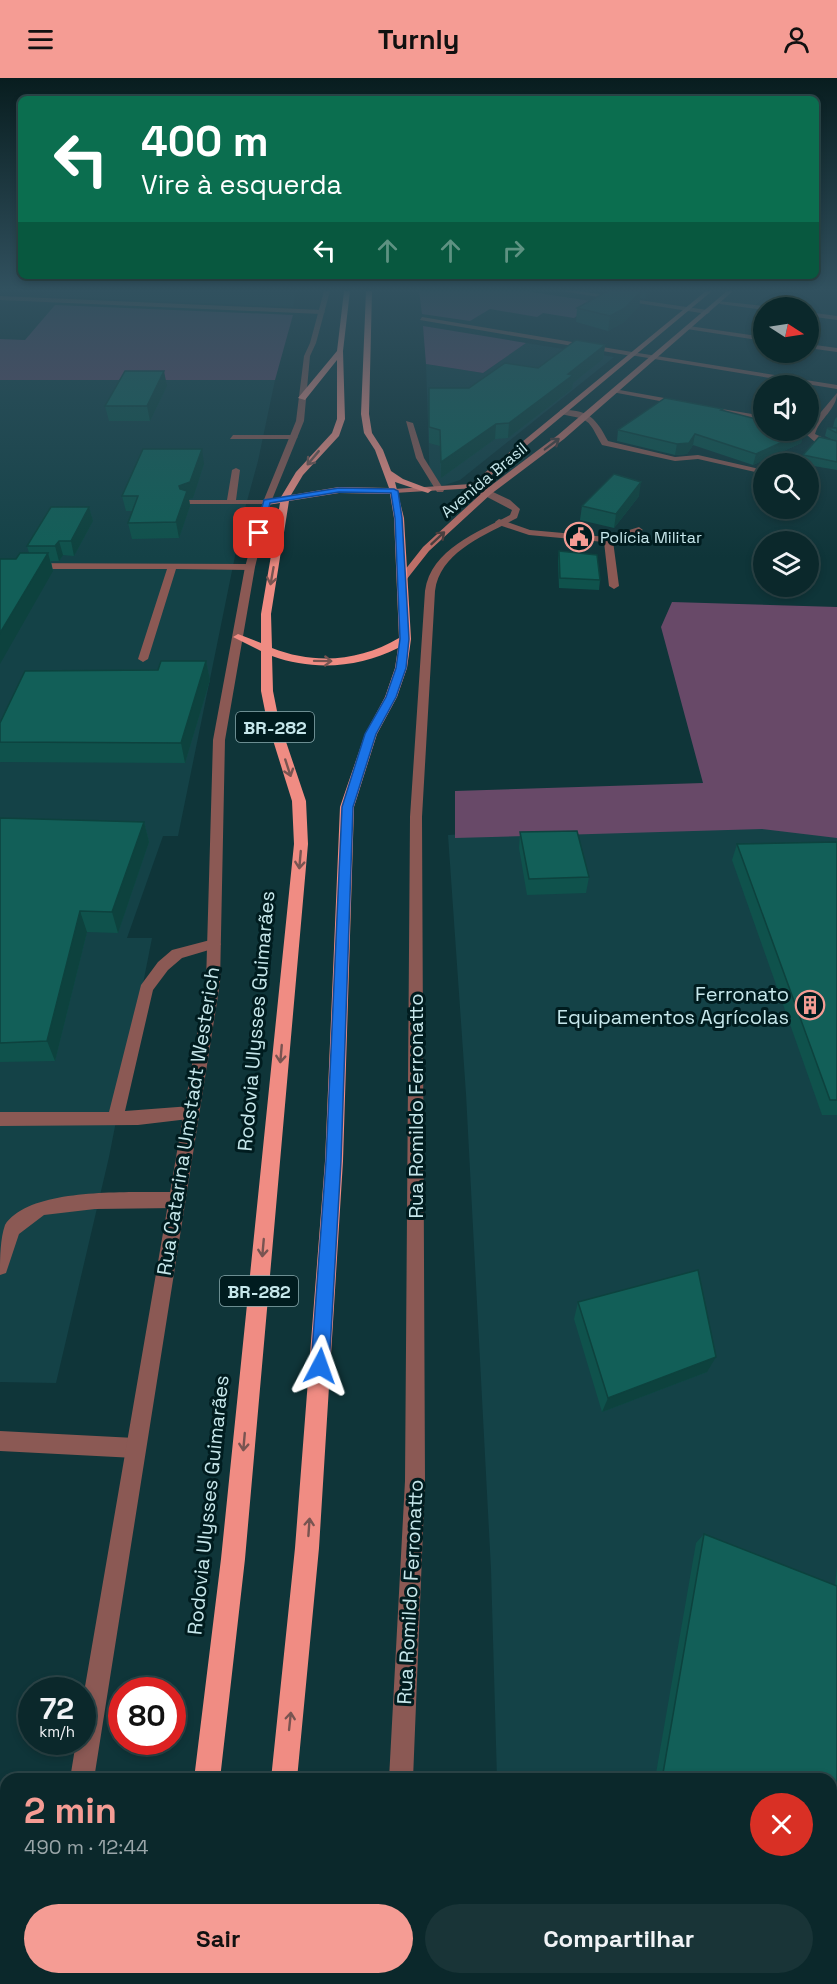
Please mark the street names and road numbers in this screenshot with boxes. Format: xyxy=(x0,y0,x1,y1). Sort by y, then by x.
street label: Avenida Brasil xyxy=(436,438,532,522)
road number: BR-282 xyxy=(236,712,314,742)
street label: Rodovia Ulysses Guimarães xyxy=(232,890,280,1152)
street label: Rua Catarina Umstadt Westerich xyxy=(151,965,225,1277)
street label: Rua Romildo Ferronatto xyxy=(403,993,429,1219)
road number: BR-282 xyxy=(220,1276,298,1306)
street label: Rodovia Ulysses Guimarães xyxy=(181,1374,235,1636)
street label: Rua Romildo Ferronatto xyxy=(391,1479,429,1705)

